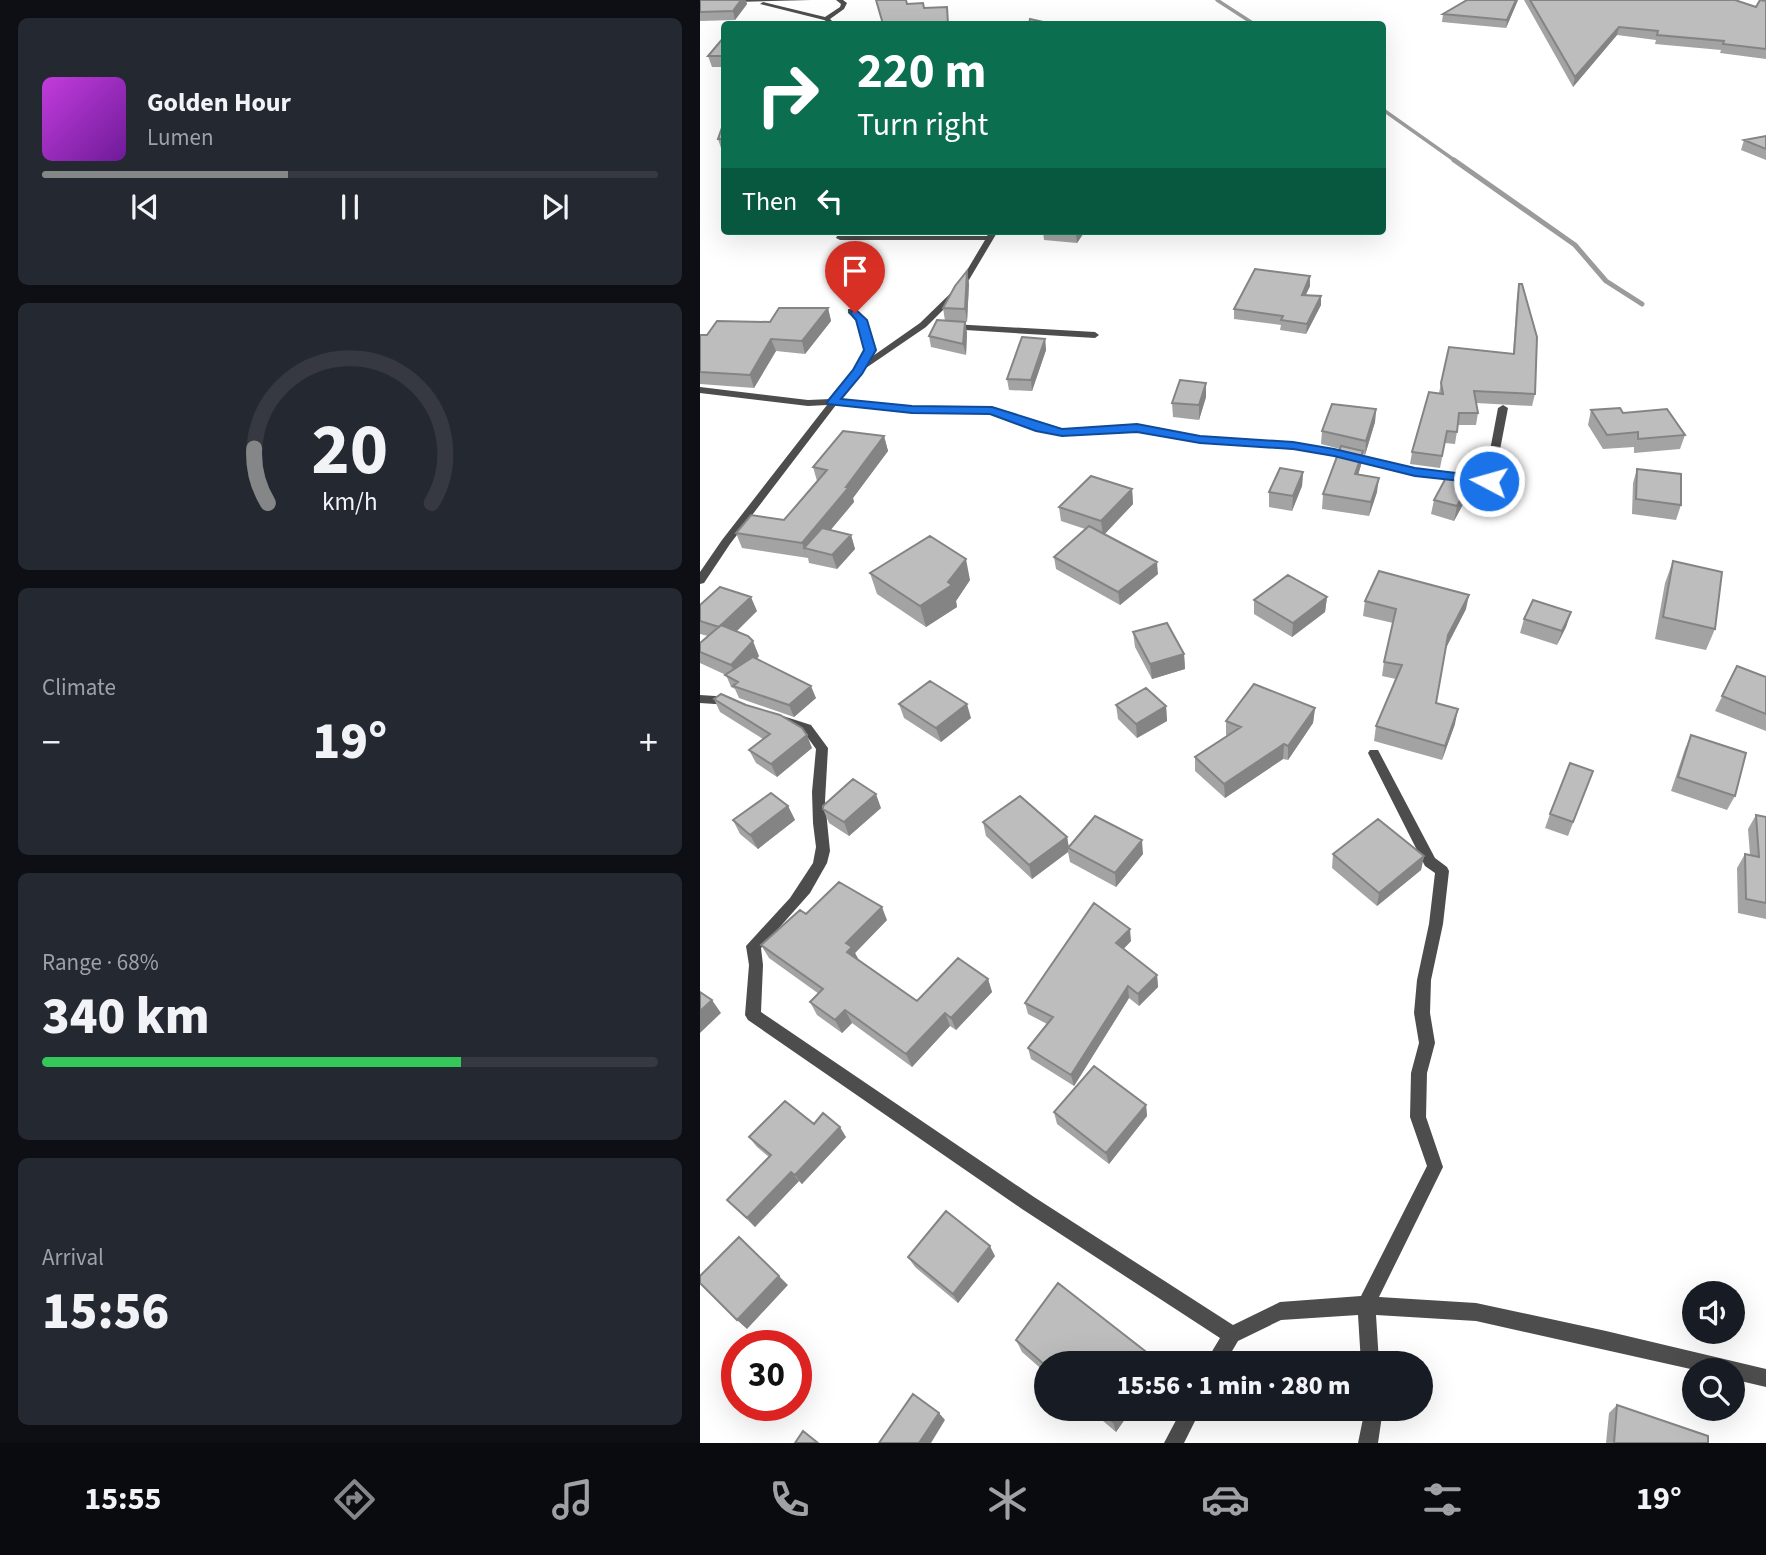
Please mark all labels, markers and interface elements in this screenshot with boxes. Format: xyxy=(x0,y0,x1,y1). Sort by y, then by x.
text: 220 m xyxy=(857,37,986,107)
icon: right xyxy=(742,49,833,140)
text: Golden Hour xyxy=(147,84,291,121)
text: Turn right xyxy=(857,102,988,148)
text: Lumen xyxy=(147,121,214,154)
icon: left xyxy=(811,182,849,220)
text: Then xyxy=(742,183,797,220)
icon: previous xyxy=(126,188,164,226)
icon: pause xyxy=(331,188,369,226)
icon: next xyxy=(536,188,574,226)
pin xyxy=(825,241,885,313)
icon: arrive xyxy=(836,252,874,290)
text: 20 xyxy=(312,398,388,502)
position arrow xyxy=(1452,444,1526,518)
text: km/h xyxy=(322,483,378,519)
text: Climate xyxy=(42,671,116,704)
text: 19° xyxy=(313,705,387,779)
text: − xyxy=(42,716,61,770)
text: + xyxy=(639,716,658,770)
text: Range · 68% xyxy=(42,946,159,979)
text: 340 km xyxy=(42,980,210,1054)
text: Arrival xyxy=(42,1241,104,1274)
text: 15:56 xyxy=(42,1275,169,1349)
map controls xyxy=(1682,1281,1745,1421)
button: sound xyxy=(1682,1281,1745,1344)
speed limit sign: 30 xyxy=(721,1330,812,1421)
button: search xyxy=(1682,1358,1745,1421)
text: 15:56 · 1 min · 280 m xyxy=(1117,1367,1350,1404)
icon: directions xyxy=(330,1475,379,1524)
icon: music xyxy=(548,1475,597,1524)
icon: phone xyxy=(765,1475,814,1524)
icon: climate xyxy=(983,1475,1032,1524)
icon: car xyxy=(1201,1475,1250,1524)
icon: filters xyxy=(1418,1475,1467,1524)
text: 15:55 xyxy=(84,1476,162,1522)
text: 19° xyxy=(1636,1476,1682,1522)

